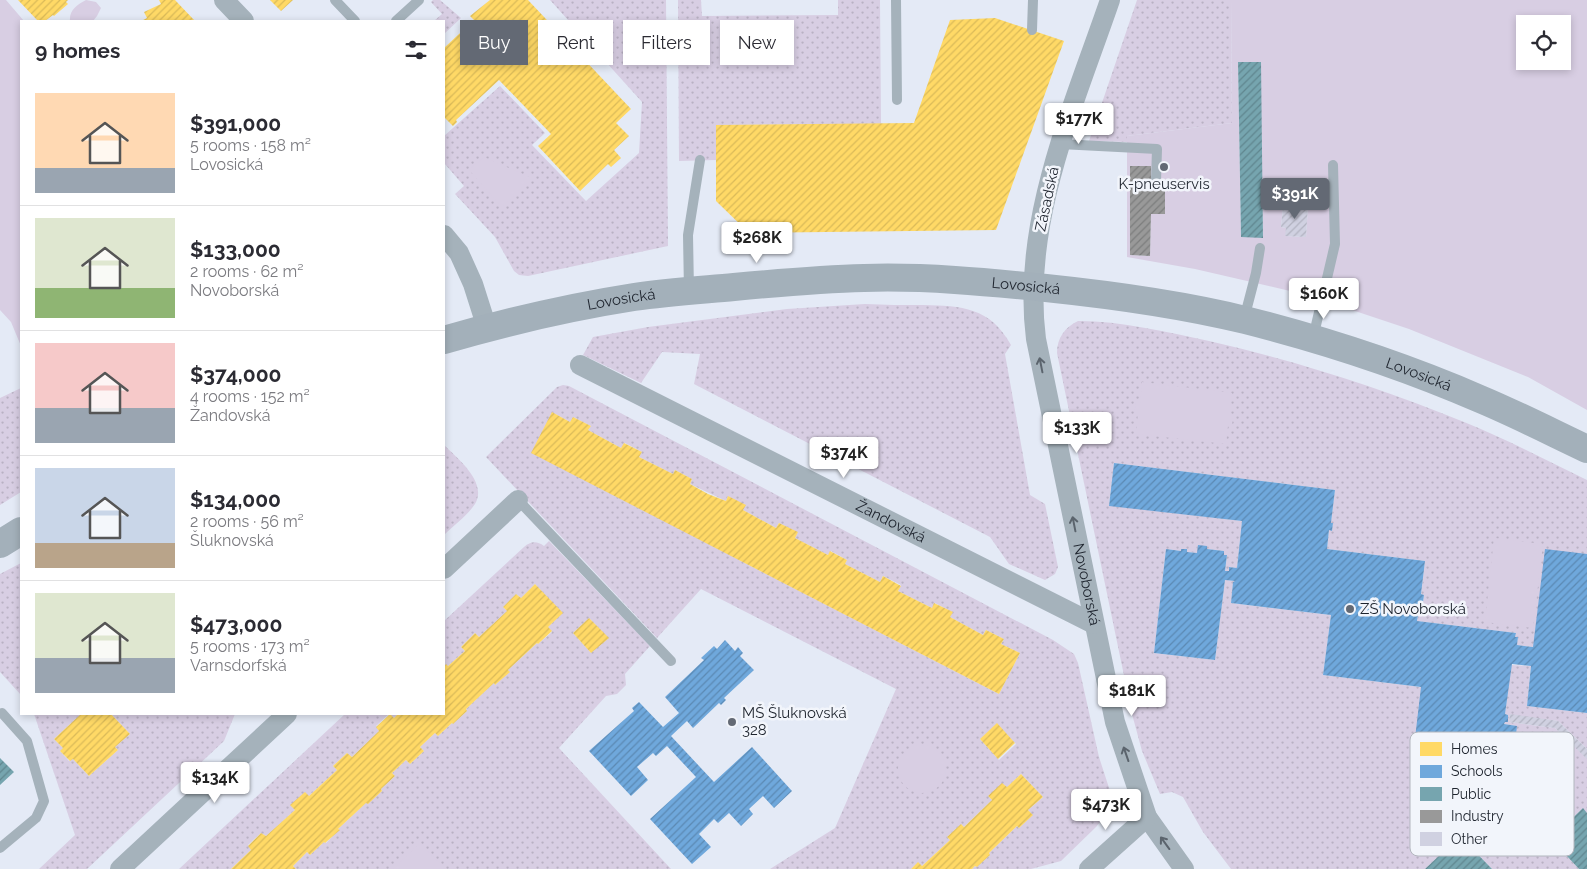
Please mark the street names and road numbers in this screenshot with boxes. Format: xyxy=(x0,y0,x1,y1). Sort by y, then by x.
street label: Zásadská xyxy=(1031,165,1063,233)
street label: Lovosická xyxy=(991,274,1061,298)
street label: Lovosická xyxy=(586,285,656,314)
street label: Lovosická xyxy=(1383,354,1454,395)
street label: Žandovská xyxy=(853,497,929,547)
street label: Novoborská xyxy=(1069,542,1104,627)

